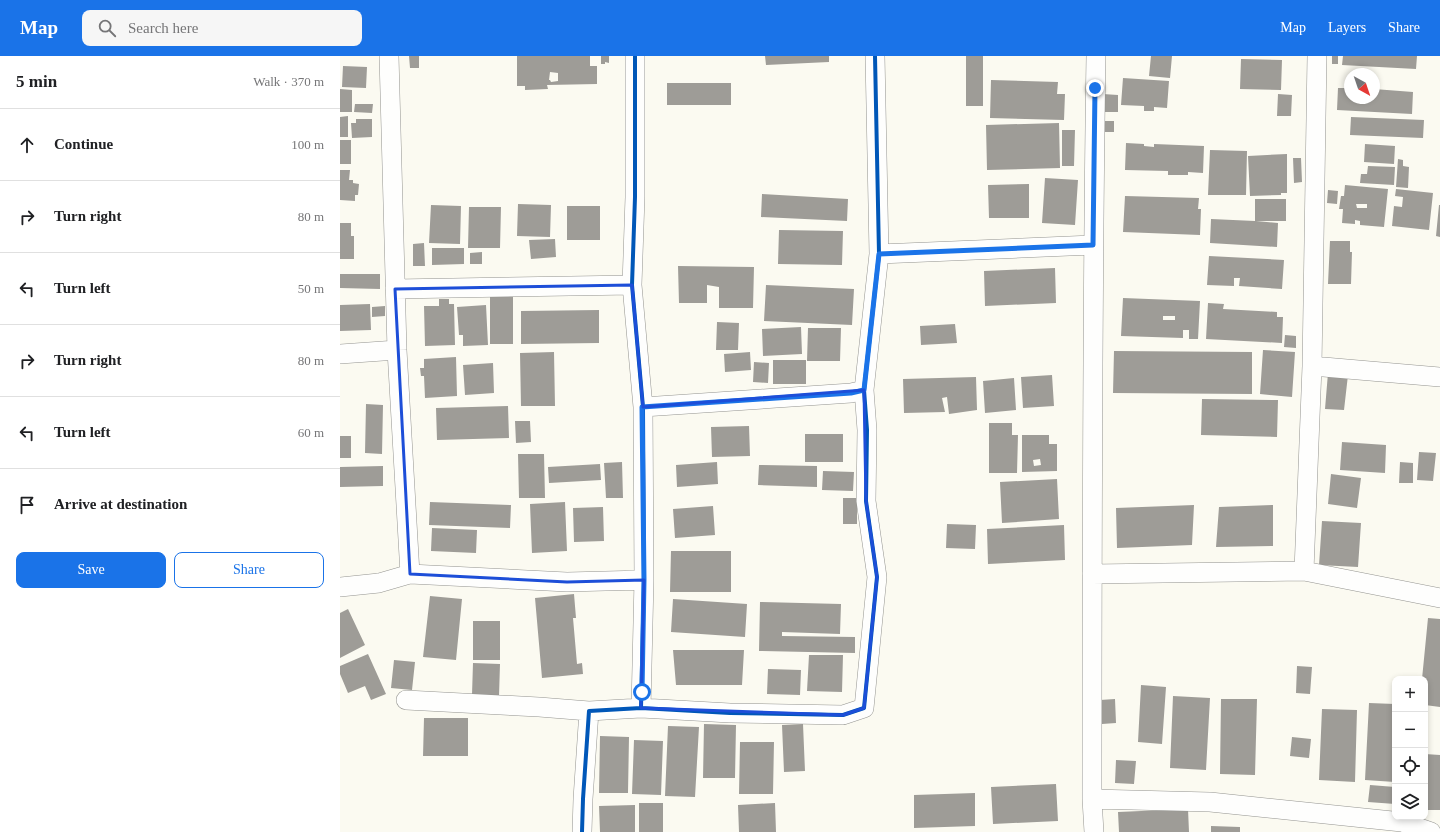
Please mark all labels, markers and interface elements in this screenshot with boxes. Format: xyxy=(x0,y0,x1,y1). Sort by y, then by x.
search box xyxy=(82,10,362,46)
text: Map xyxy=(20,17,58,38)
icon: search xyxy=(96,17,118,39)
text: Search here xyxy=(128,20,198,36)
text: Map xyxy=(1280,20,1306,35)
text: Layers xyxy=(1328,20,1366,35)
text: Share xyxy=(1388,20,1420,35)
north arrow xyxy=(1344,68,1380,104)
text: 5 min xyxy=(16,72,57,91)
text: Walk · 370 m xyxy=(253,74,324,89)
route end xyxy=(1086,79,1104,97)
icon: ahead xyxy=(16,134,38,156)
text: Continue xyxy=(54,136,113,152)
text: 100 m xyxy=(291,137,324,152)
icon: right xyxy=(16,206,38,228)
text: Turn right xyxy=(54,208,121,224)
text: 80 m xyxy=(298,209,324,224)
icon: left xyxy=(16,278,38,300)
text: Turn left xyxy=(54,280,111,296)
text: 50 m xyxy=(298,281,324,296)
icon: right xyxy=(16,350,38,372)
text: Turn right xyxy=(54,352,121,368)
text: 80 m xyxy=(298,353,324,368)
icon: left xyxy=(16,422,38,444)
text: Turn left xyxy=(54,424,111,440)
text: 60 m xyxy=(298,425,324,440)
icon: arrive xyxy=(16,494,38,516)
text: Arrive at destination xyxy=(54,496,187,512)
button: Save xyxy=(16,552,166,588)
button: Share xyxy=(174,552,324,588)
map controls xyxy=(1392,676,1428,820)
button: + xyxy=(1392,676,1428,712)
route start xyxy=(633,683,651,701)
button: − xyxy=(1392,712,1428,748)
button: locate xyxy=(1392,748,1428,784)
button: layers xyxy=(1392,784,1428,820)

